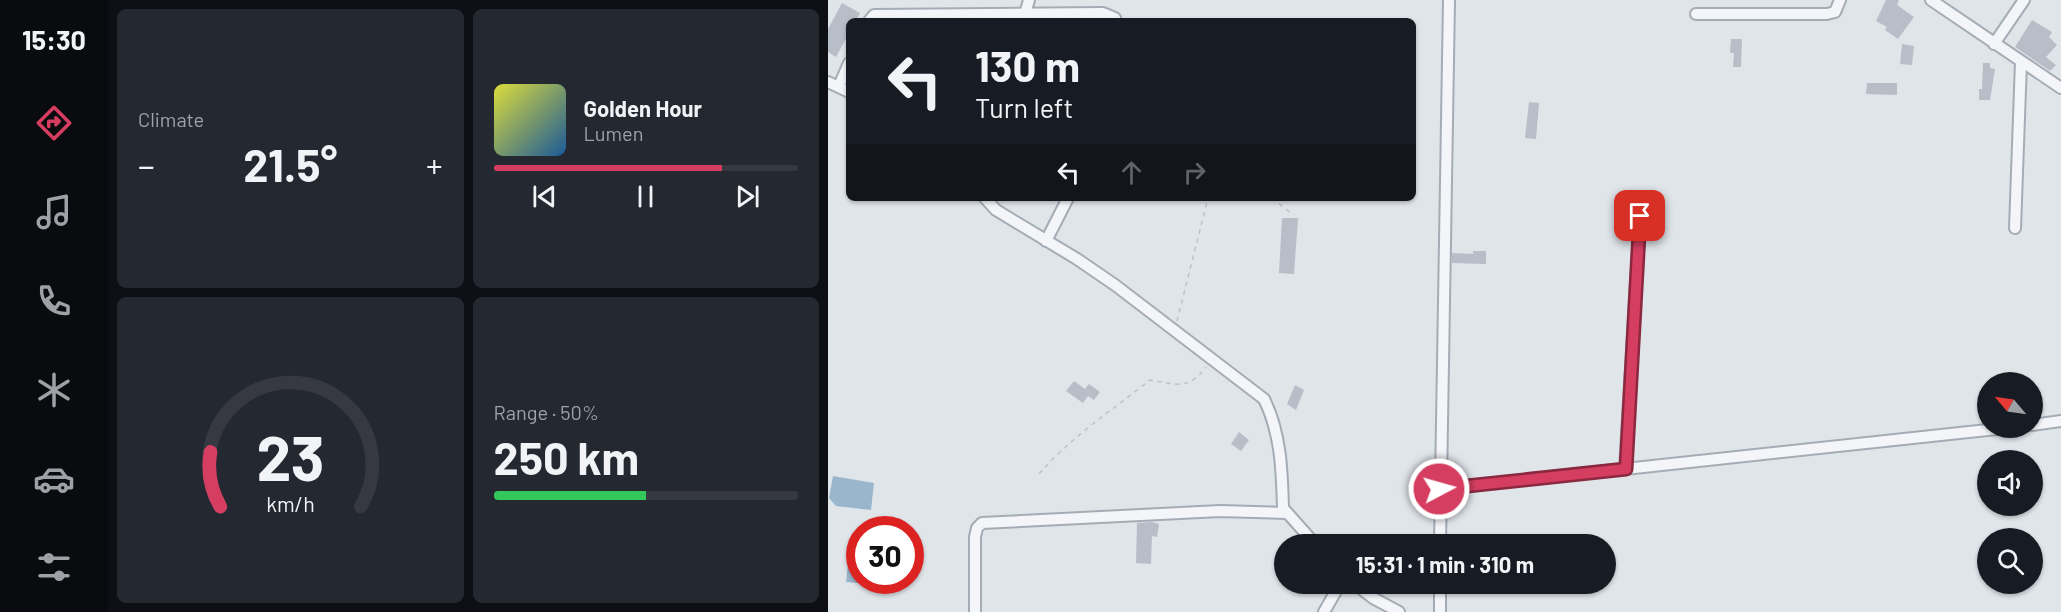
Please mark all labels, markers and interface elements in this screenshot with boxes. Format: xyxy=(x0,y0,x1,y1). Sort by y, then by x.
text: 15:30 xyxy=(22,23,86,55)
text: 130 m xyxy=(975,40,1080,90)
icon: left xyxy=(876,42,954,120)
text: Turn left xyxy=(975,91,1073,123)
text: Golden Hour xyxy=(584,95,702,121)
icon: directions xyxy=(33,102,75,144)
text: Climate xyxy=(138,107,204,131)
text: Lumen xyxy=(584,121,643,145)
text: 21.5° xyxy=(243,137,337,191)
text: − xyxy=(138,145,155,185)
text: + xyxy=(426,145,443,185)
icon: left xyxy=(1052,156,1085,189)
icon: ahead xyxy=(1115,156,1148,189)
icon: right xyxy=(1178,156,1211,189)
icon: previous xyxy=(528,180,561,213)
icon: pause xyxy=(629,180,662,213)
icon: next xyxy=(731,180,764,213)
pin xyxy=(1614,190,1665,241)
icon: music xyxy=(33,191,75,233)
icon: arrive xyxy=(1623,199,1656,232)
icon: phone xyxy=(33,280,75,322)
icon: climate xyxy=(33,369,75,411)
north arrow xyxy=(1977,372,2043,438)
map controls xyxy=(1977,372,2043,594)
text: Range · 50% xyxy=(494,400,599,424)
text: 23 xyxy=(256,419,324,493)
text: 250 km xyxy=(494,430,639,484)
button: sound xyxy=(1977,450,2043,516)
position arrow xyxy=(1407,457,1471,521)
icon: car xyxy=(33,458,75,500)
text: km/h xyxy=(266,491,315,516)
speed limit sign: 30 xyxy=(846,516,924,594)
button: search xyxy=(1977,528,2043,594)
icon: filters xyxy=(33,546,75,588)
text: 15:31 · 1 min · 310 m xyxy=(1356,551,1534,577)

